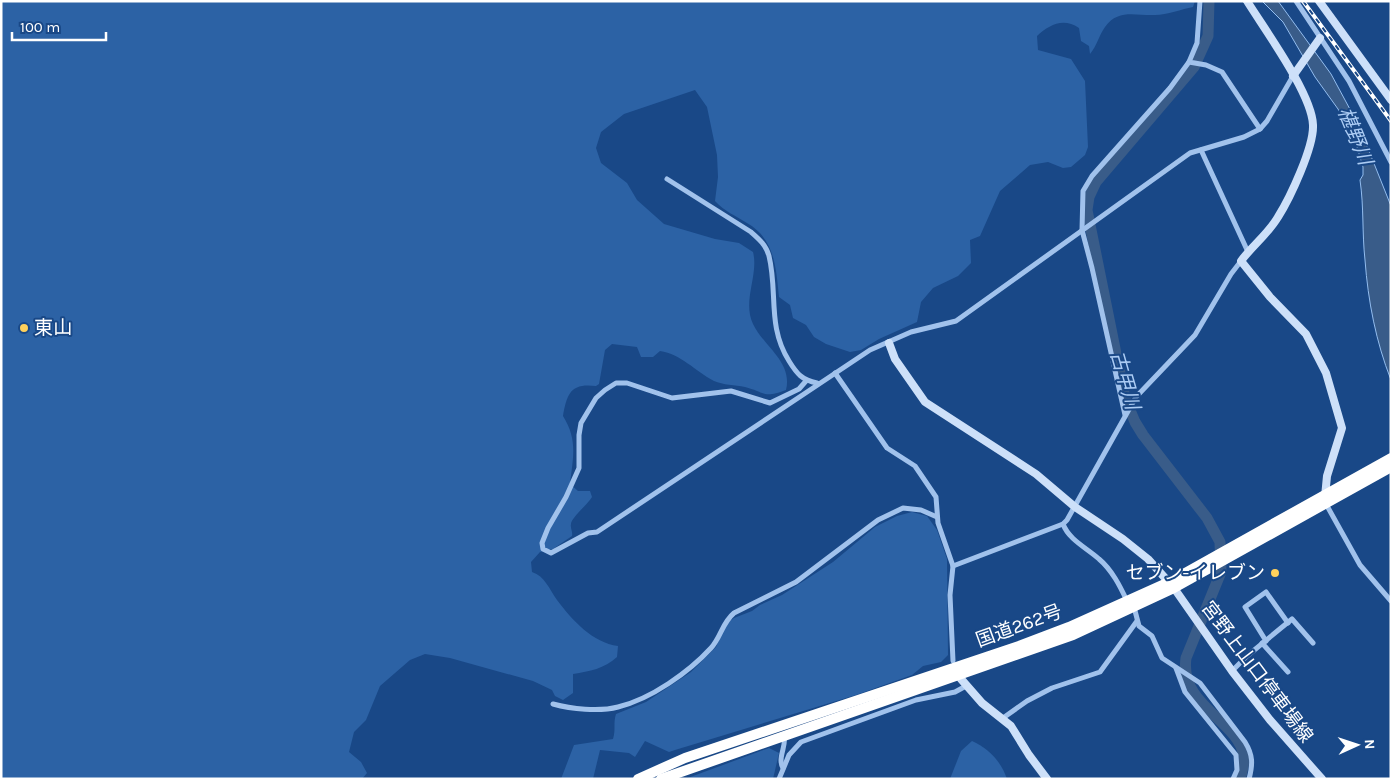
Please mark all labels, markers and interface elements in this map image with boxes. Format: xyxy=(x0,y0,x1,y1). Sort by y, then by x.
scale bar xyxy=(12,10,106,42)
text: 100 m xyxy=(20,18,60,36)
water label: 椹野川 xyxy=(1333,104,1378,170)
place label: 東山 xyxy=(34,317,72,339)
marker: 東山 xyxy=(18,322,30,334)
water label: 古甲川 xyxy=(1106,348,1145,414)
place label: セブン-イレブン xyxy=(1125,562,1265,584)
marker: セブン-イレブン xyxy=(1269,567,1281,579)
street label: 宮野上山口停車場線 xyxy=(1197,597,1317,747)
street label: 国道262号 xyxy=(973,600,1065,652)
north arrow xyxy=(1332,720,1382,770)
text: N xyxy=(1361,739,1378,750)

